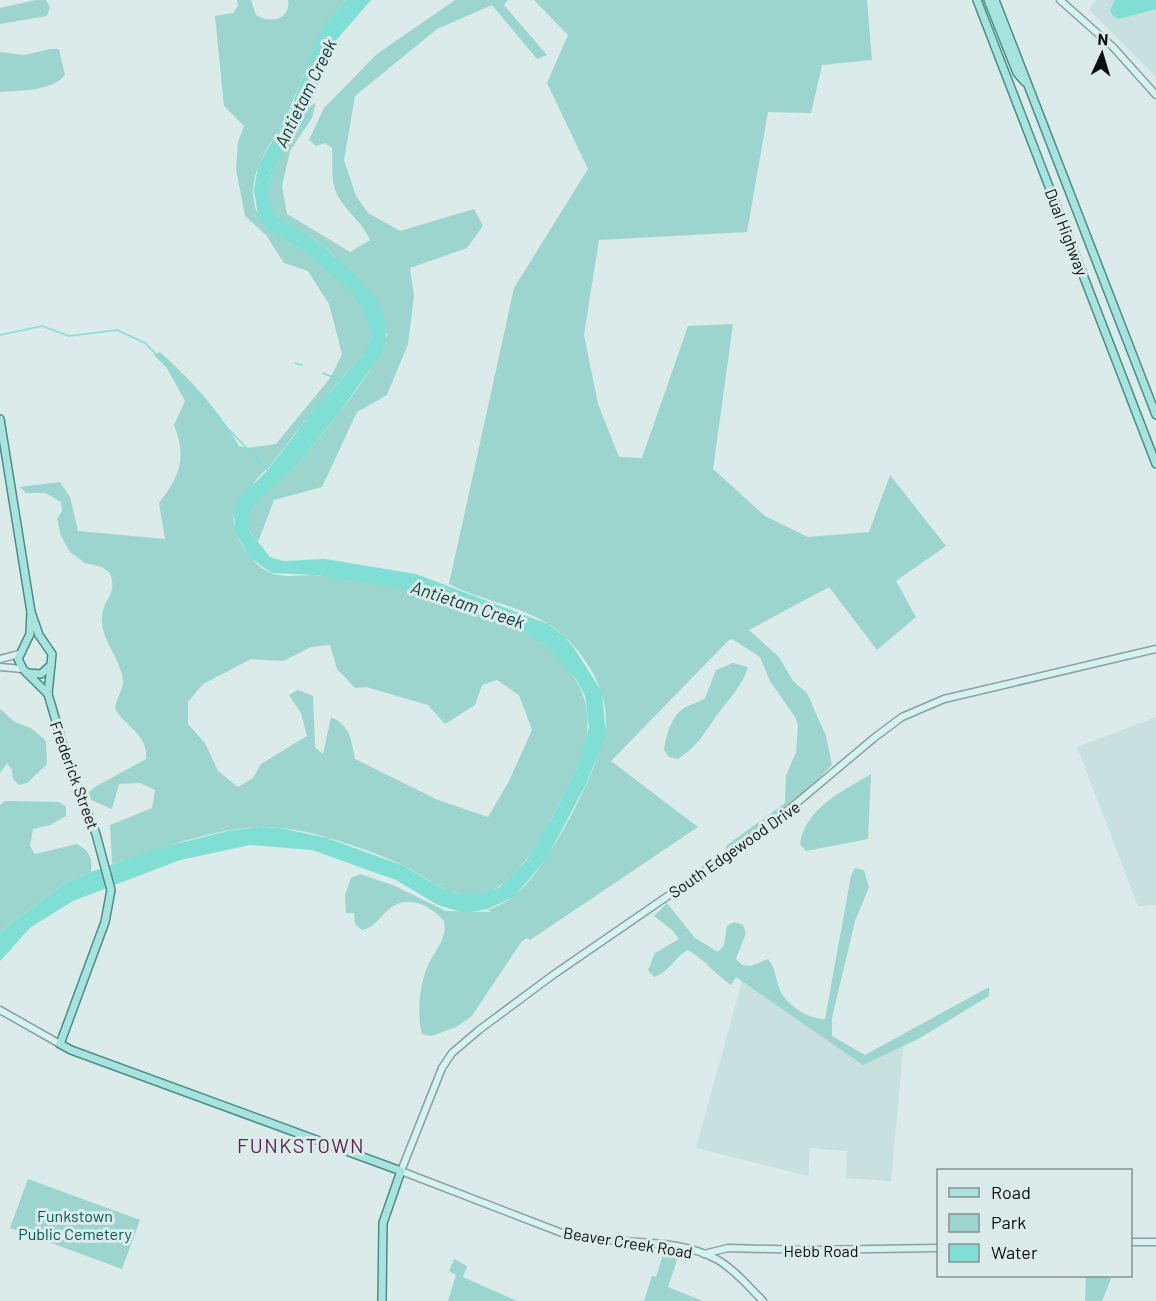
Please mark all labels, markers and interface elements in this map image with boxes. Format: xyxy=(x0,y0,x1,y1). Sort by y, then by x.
north arrow xyxy=(1072,24,1132,84)
text: N xyxy=(1097,29,1109,48)
water label: Antietam Creek xyxy=(269,35,341,151)
street label: Dual Highway xyxy=(1042,186,1093,279)
water label: Antietam Creek xyxy=(409,575,528,633)
street label: Frederick Street xyxy=(47,718,103,832)
street label: South Edgewood Drive xyxy=(665,797,803,901)
district label: FUNKSTOWN xyxy=(237,1133,365,1157)
legend xyxy=(937,1169,1132,1277)
text: Road xyxy=(991,1181,1031,1203)
park label: Funkstown Public Cemetery xyxy=(18,1206,132,1243)
text: Park xyxy=(991,1211,1026,1233)
street label: Beaver Creek Road xyxy=(562,1222,694,1262)
street label: Hebb Road xyxy=(783,1241,859,1260)
text: Water xyxy=(991,1241,1038,1263)

